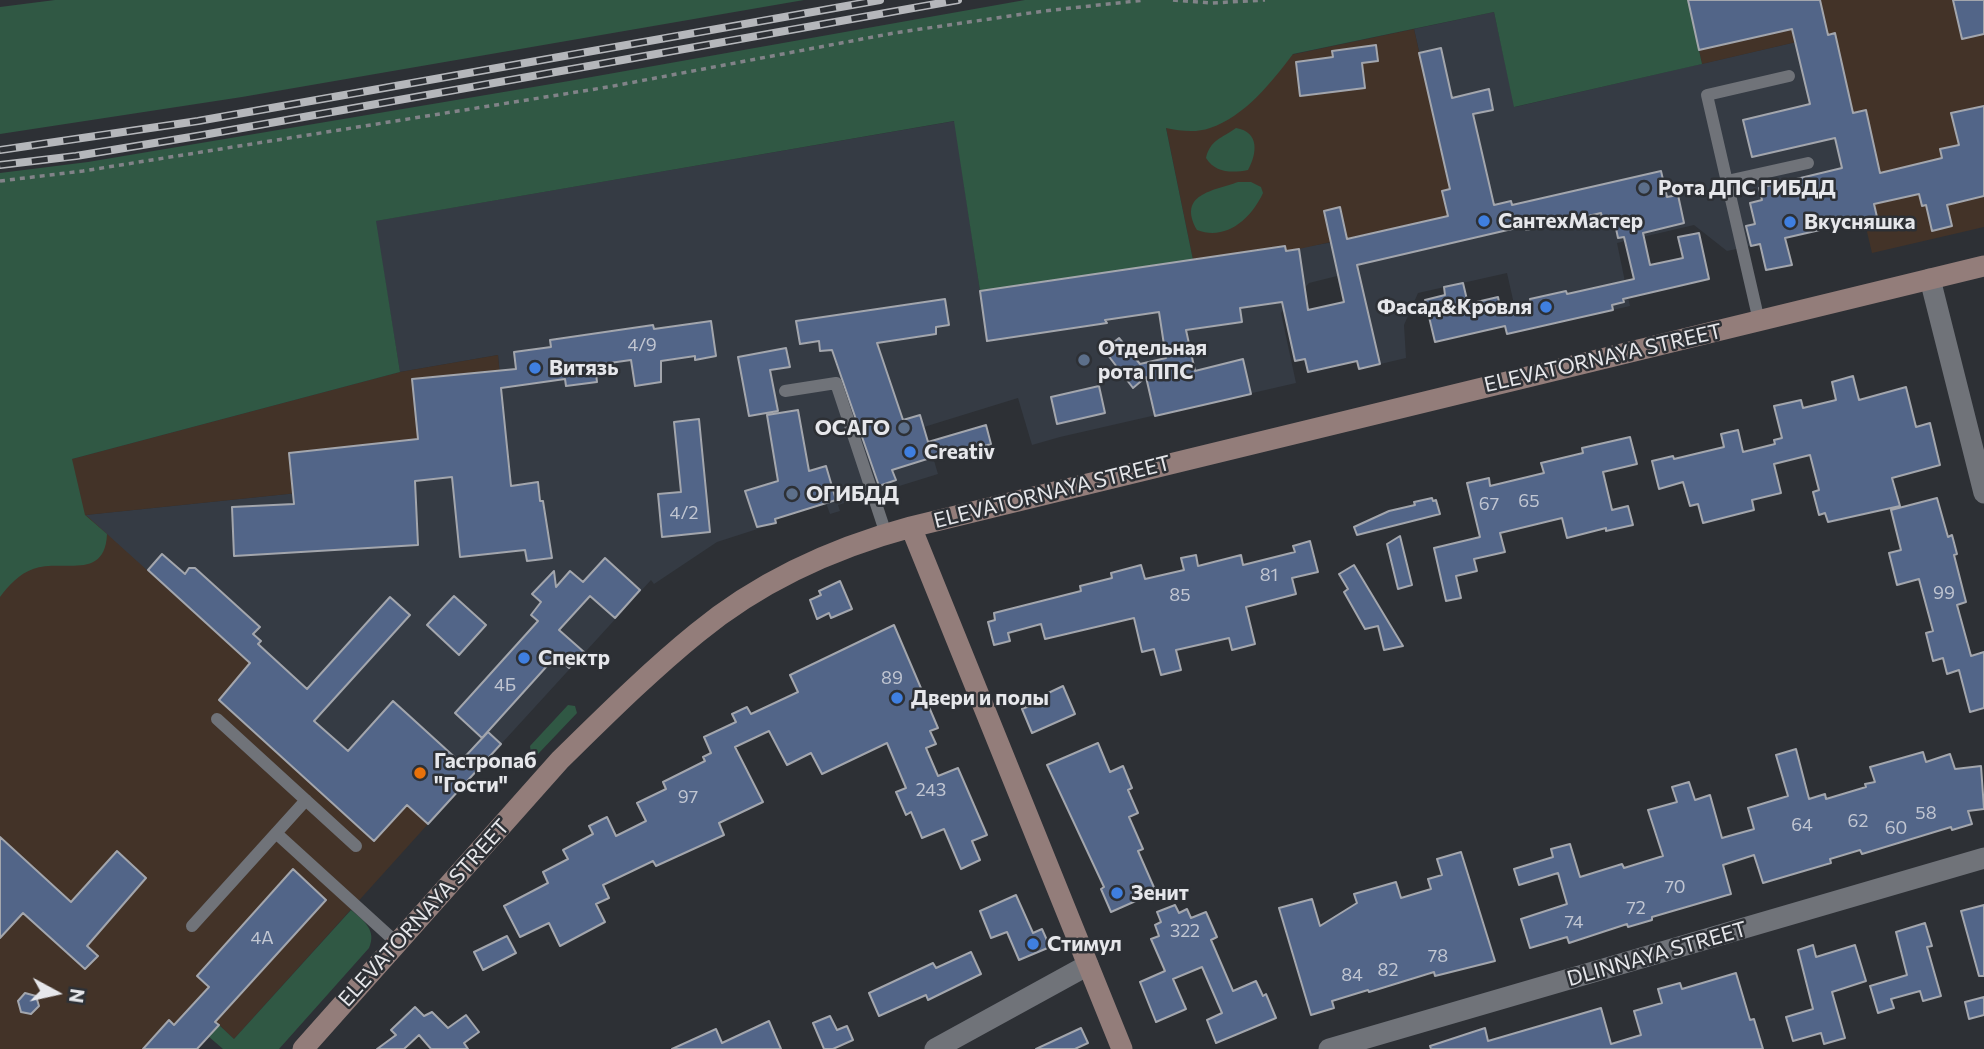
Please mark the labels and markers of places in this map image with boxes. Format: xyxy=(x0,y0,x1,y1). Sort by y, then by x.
place label: Рота ДПС ГИБДД xyxy=(1658,175,1836,201)
marker: Рота ДПС ГИБДД xyxy=(1636,180,1652,196)
place label: СантехМастер xyxy=(1498,208,1643,234)
place label: Вкусняшка xyxy=(1804,209,1915,235)
marker: СантехМастер xyxy=(1476,213,1492,229)
marker: Вкусняшка xyxy=(1782,214,1798,230)
place label: Фасад&Кровля xyxy=(1377,294,1532,320)
marker: Фасад&Кровля xyxy=(1538,299,1554,315)
place label: Отдельная рота ППС xyxy=(1098,335,1207,385)
marker: Отдельная рота ППС xyxy=(1076,352,1092,368)
place label: Витязь xyxy=(549,355,618,381)
marker: Витязь xyxy=(527,360,543,376)
place label: ОСАГО xyxy=(815,415,890,441)
marker: ОСАГО xyxy=(896,420,912,436)
place label: Creativ xyxy=(924,439,995,465)
marker: Creativ xyxy=(902,444,918,460)
place label: ОГИБДД xyxy=(806,481,899,507)
marker: ОГИБДД xyxy=(784,486,800,502)
place label: Спектр xyxy=(538,645,610,671)
marker: Спектр xyxy=(516,650,532,666)
place label: Двери и полы xyxy=(911,685,1049,711)
marker: Двери и полы xyxy=(889,690,905,706)
place label: Гастропаб "Гости" xyxy=(434,748,537,798)
marker: Гастропаб "Гости" xyxy=(412,765,428,781)
place label: Зенит xyxy=(1131,880,1189,906)
marker: Зенит xyxy=(1109,885,1125,901)
place label: Стимул xyxy=(1047,931,1122,957)
marker: Стимул xyxy=(1025,936,1041,952)

